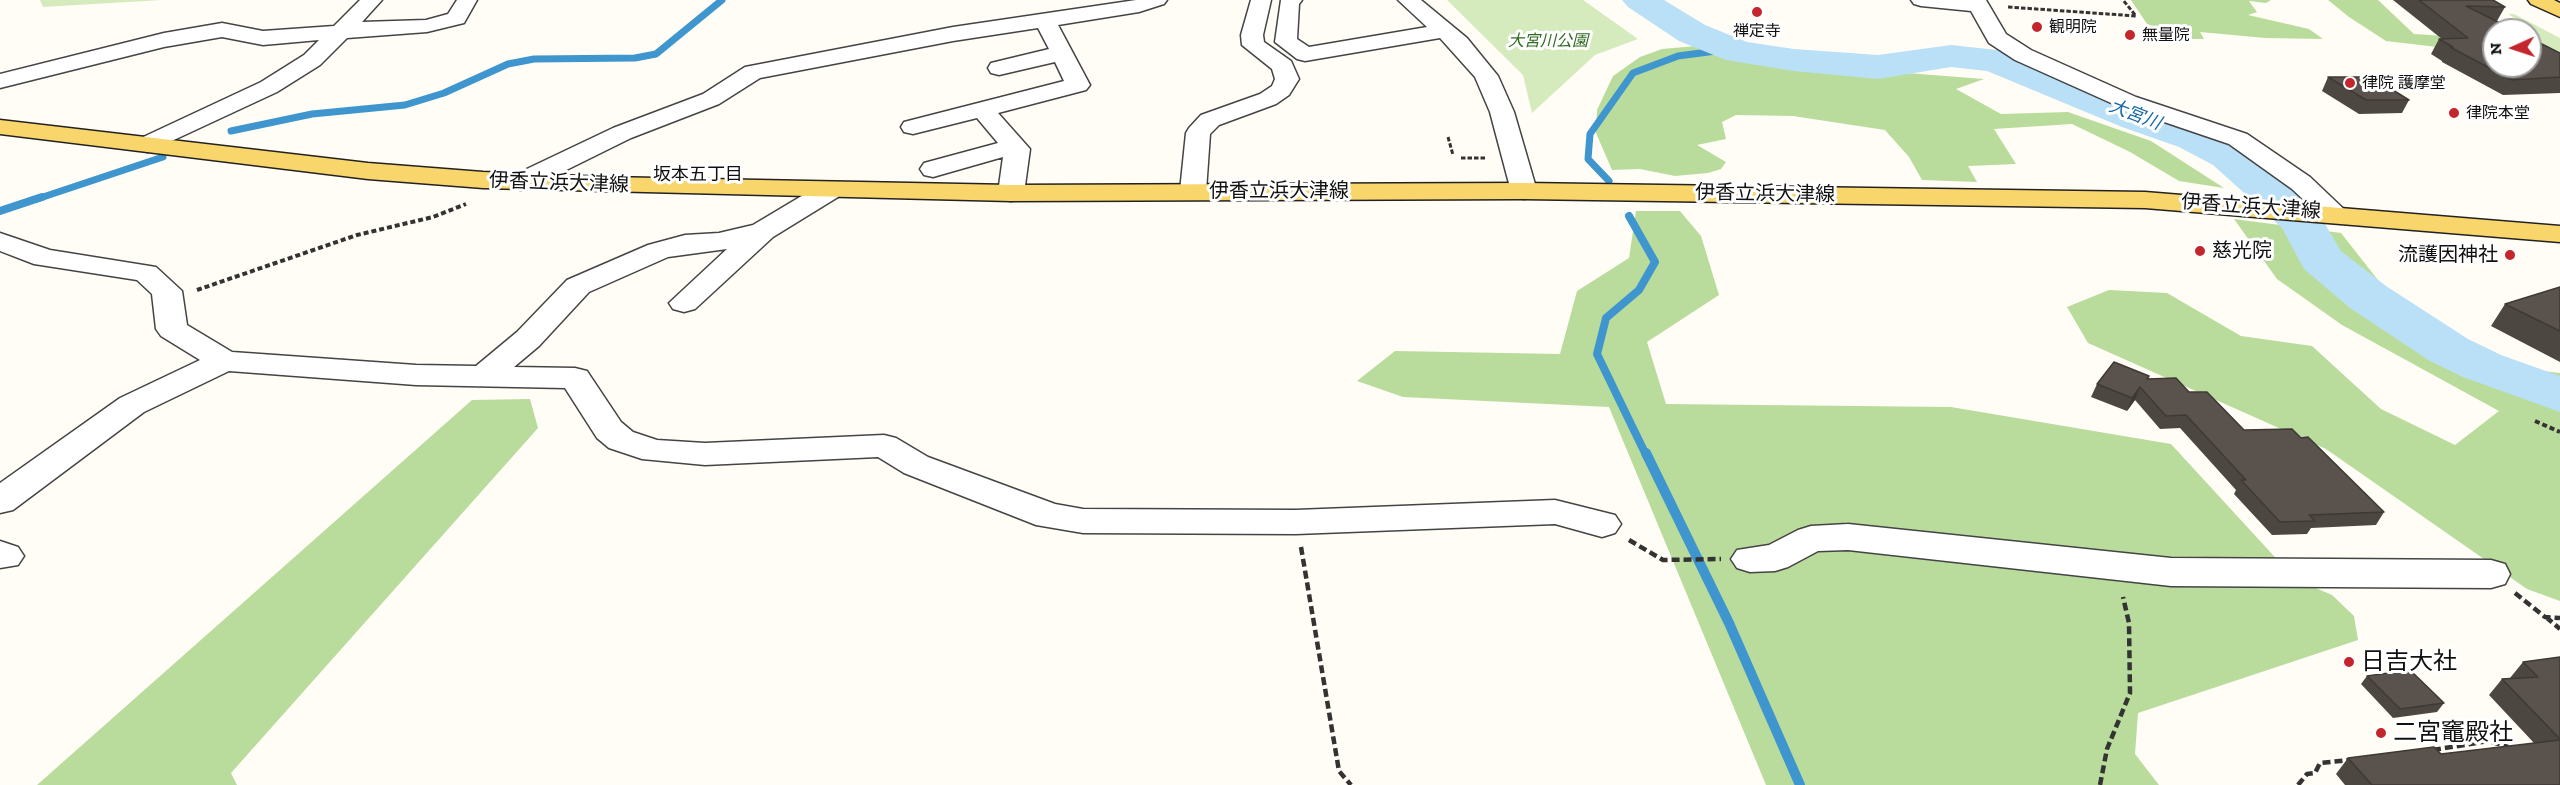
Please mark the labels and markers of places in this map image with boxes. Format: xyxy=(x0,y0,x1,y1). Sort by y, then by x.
marker: 禅定寺 xyxy=(1750,5,1764,19)
place label: 観明院 xyxy=(2049,17,2097,37)
marker: 観明院 xyxy=(2030,20,2044,34)
place label: 禅定寺 xyxy=(1733,21,1781,41)
place label: 無量院 xyxy=(2142,25,2190,45)
marker: 無量院 xyxy=(2123,28,2137,42)
place label: 律院 護摩堂 xyxy=(2362,73,2446,93)
marker: 律院 護摩堂 xyxy=(2343,76,2357,90)
place label: 律院本堂 xyxy=(2466,103,2530,123)
marker: 律院本堂 xyxy=(2447,106,2461,120)
place label: 慈光院 xyxy=(2212,239,2272,263)
place label: 流護因神社 xyxy=(2398,243,2498,267)
marker: 慈光院 xyxy=(2193,244,2207,258)
marker: 流護因神社 xyxy=(2503,248,2517,262)
place label: 日吉大社 xyxy=(2361,648,2457,676)
marker: 日吉大社 xyxy=(2342,655,2356,669)
place label: 二宮竈殿社 xyxy=(2393,719,2513,747)
marker: 二宮竈殿社 xyxy=(2374,726,2388,740)

